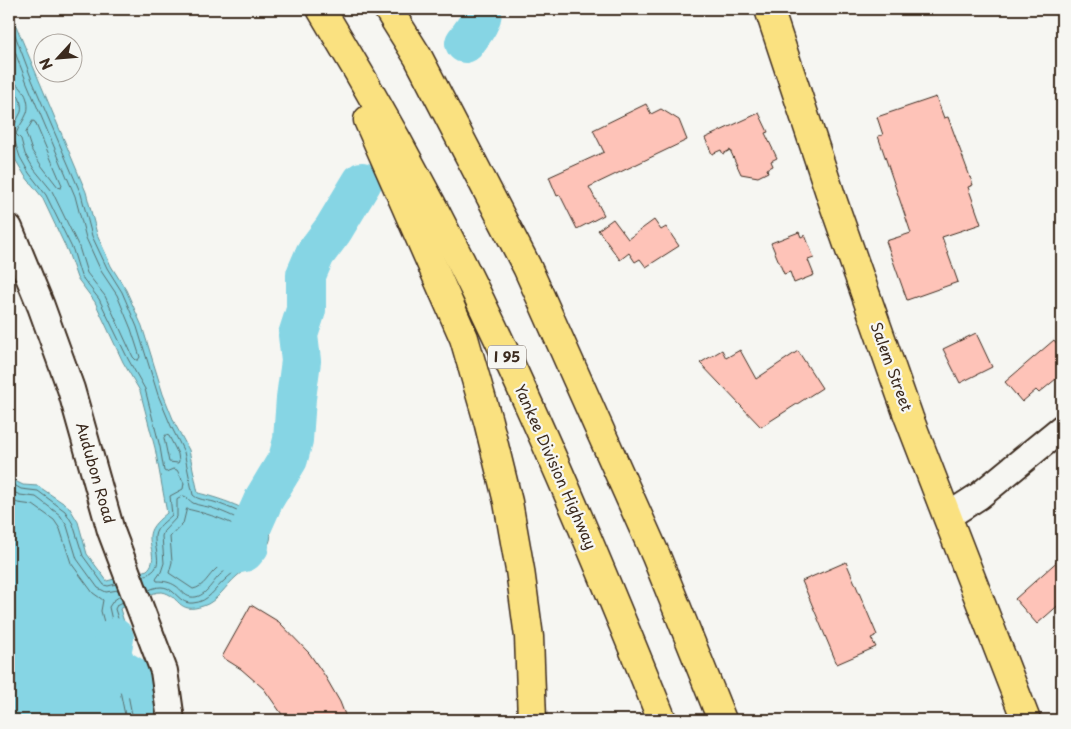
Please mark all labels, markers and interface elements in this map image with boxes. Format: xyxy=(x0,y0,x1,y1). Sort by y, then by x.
north arrow xyxy=(32,32,82,82)
text: N xyxy=(34,54,58,74)
street label: Salem Street xyxy=(866,319,919,414)
road number: I 95 xyxy=(488,346,526,368)
street label: Yankee Division Highway xyxy=(510,380,603,553)
street label: Audubon Road xyxy=(71,419,122,526)

